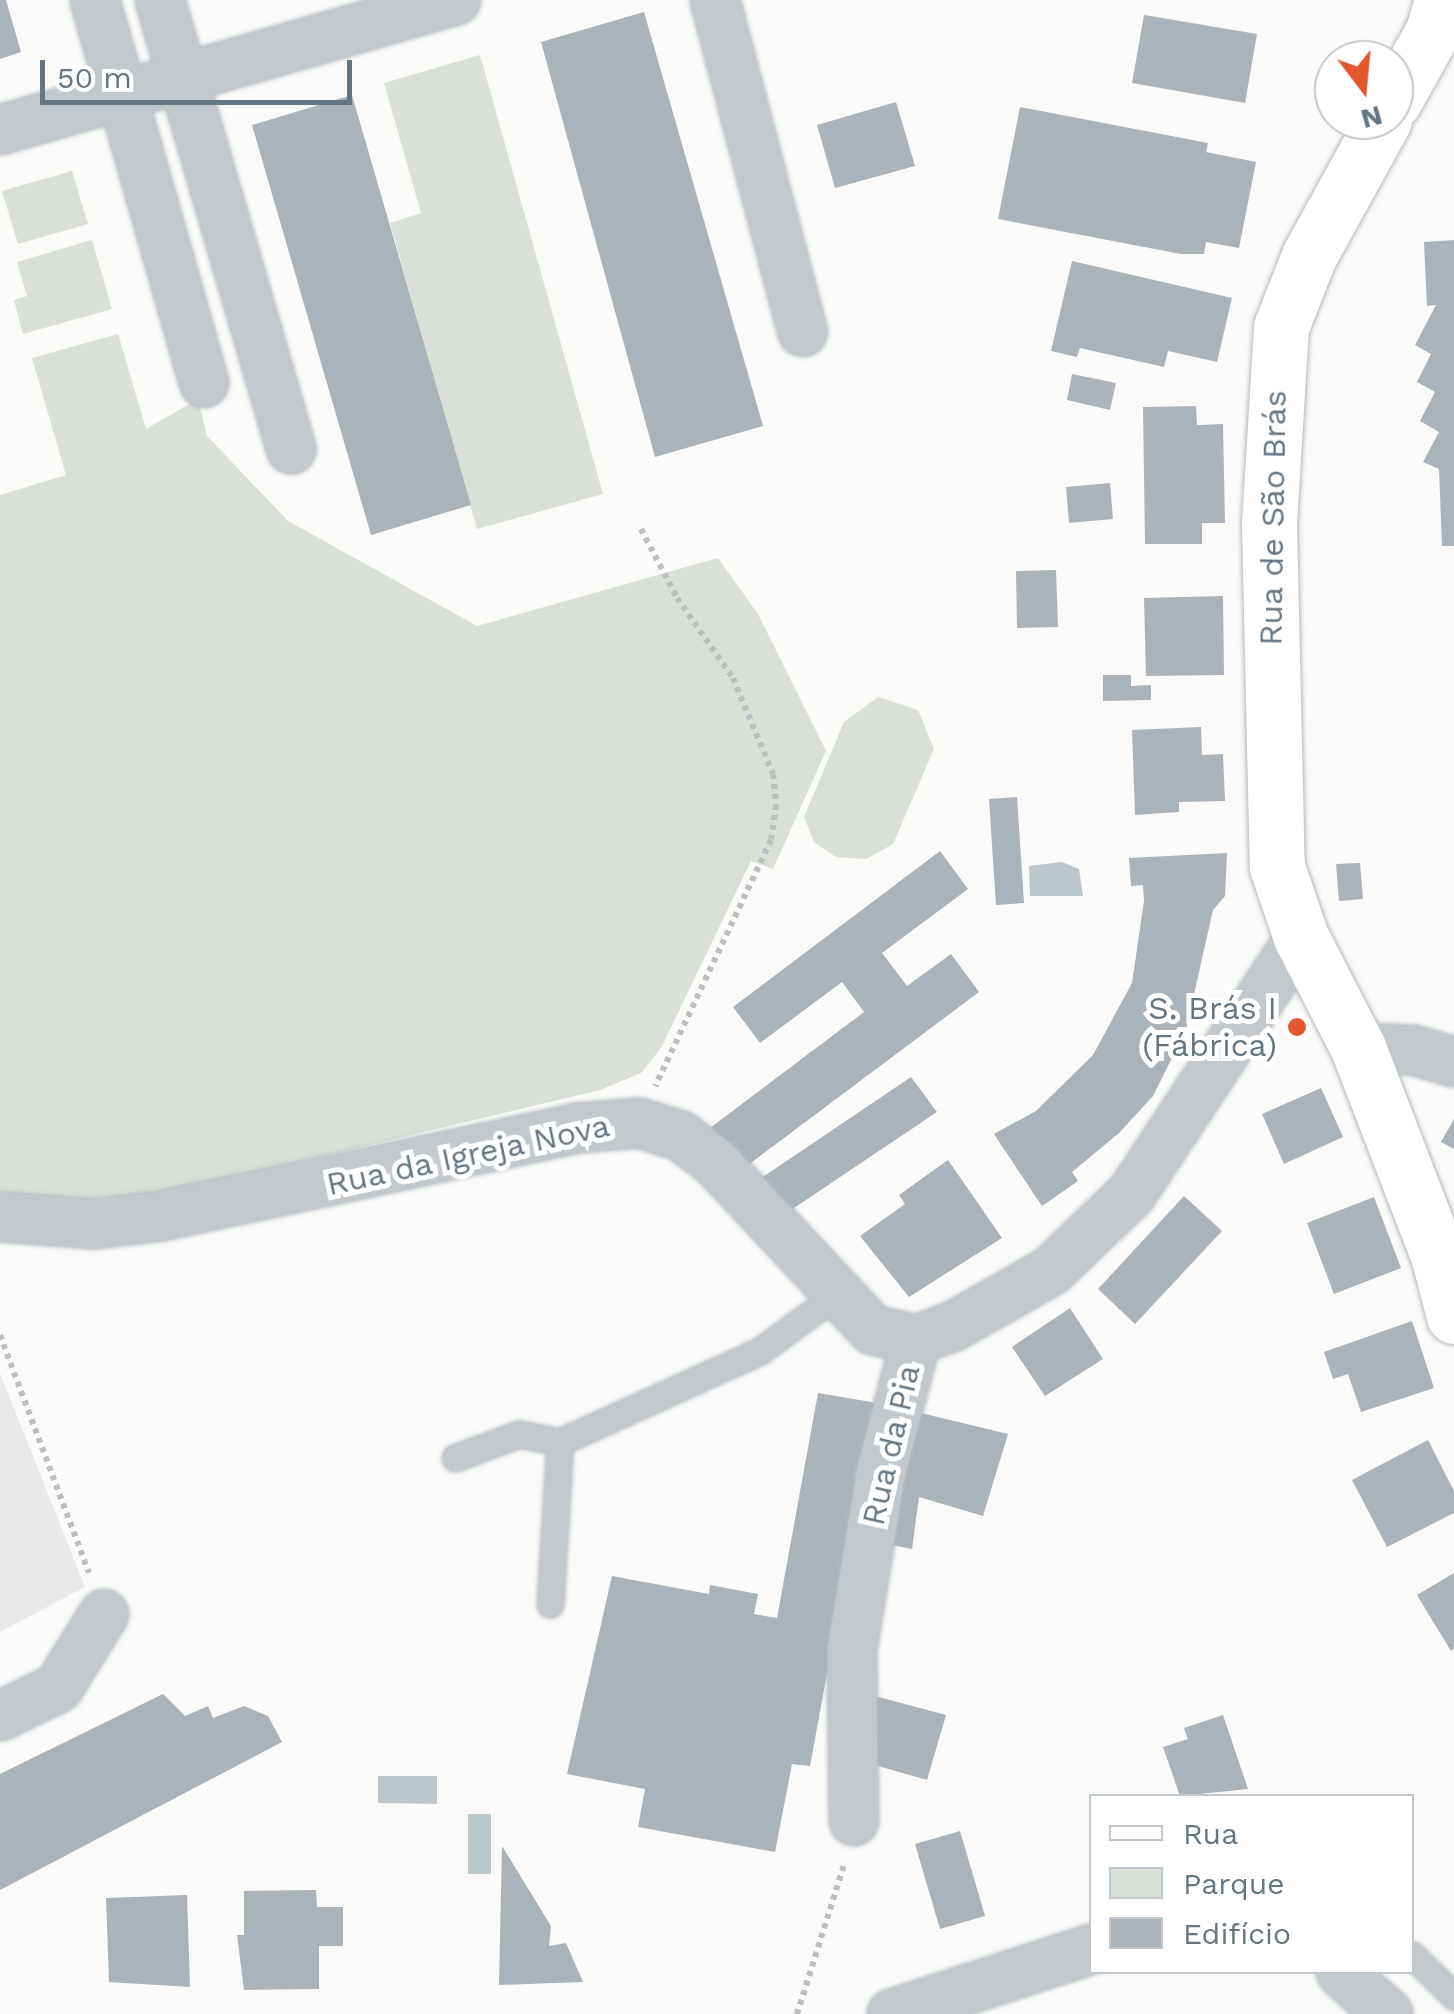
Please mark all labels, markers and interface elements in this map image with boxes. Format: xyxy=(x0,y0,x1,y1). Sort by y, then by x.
scale bar xyxy=(45,40,358,102)
north arrow xyxy=(1314,40,1414,140)
text: 50 m xyxy=(57,60,132,95)
text: N xyxy=(1357,99,1386,136)
street label: Rua de São Brás xyxy=(1252,390,1294,646)
place label: S. Brás I (Fábrica) xyxy=(1142,990,1277,1065)
marker: S. Brás I (Fábrica) xyxy=(1286,1016,1308,1038)
street label: Rua da Igreja Nova xyxy=(322,1106,614,1204)
street label: Rua da Pia xyxy=(854,1360,928,1530)
legend xyxy=(1089,1794,1414,1974)
text: Rua xyxy=(1183,1816,1238,1851)
text: Parque xyxy=(1183,1866,1285,1901)
text: Edifício xyxy=(1183,1916,1291,1951)

